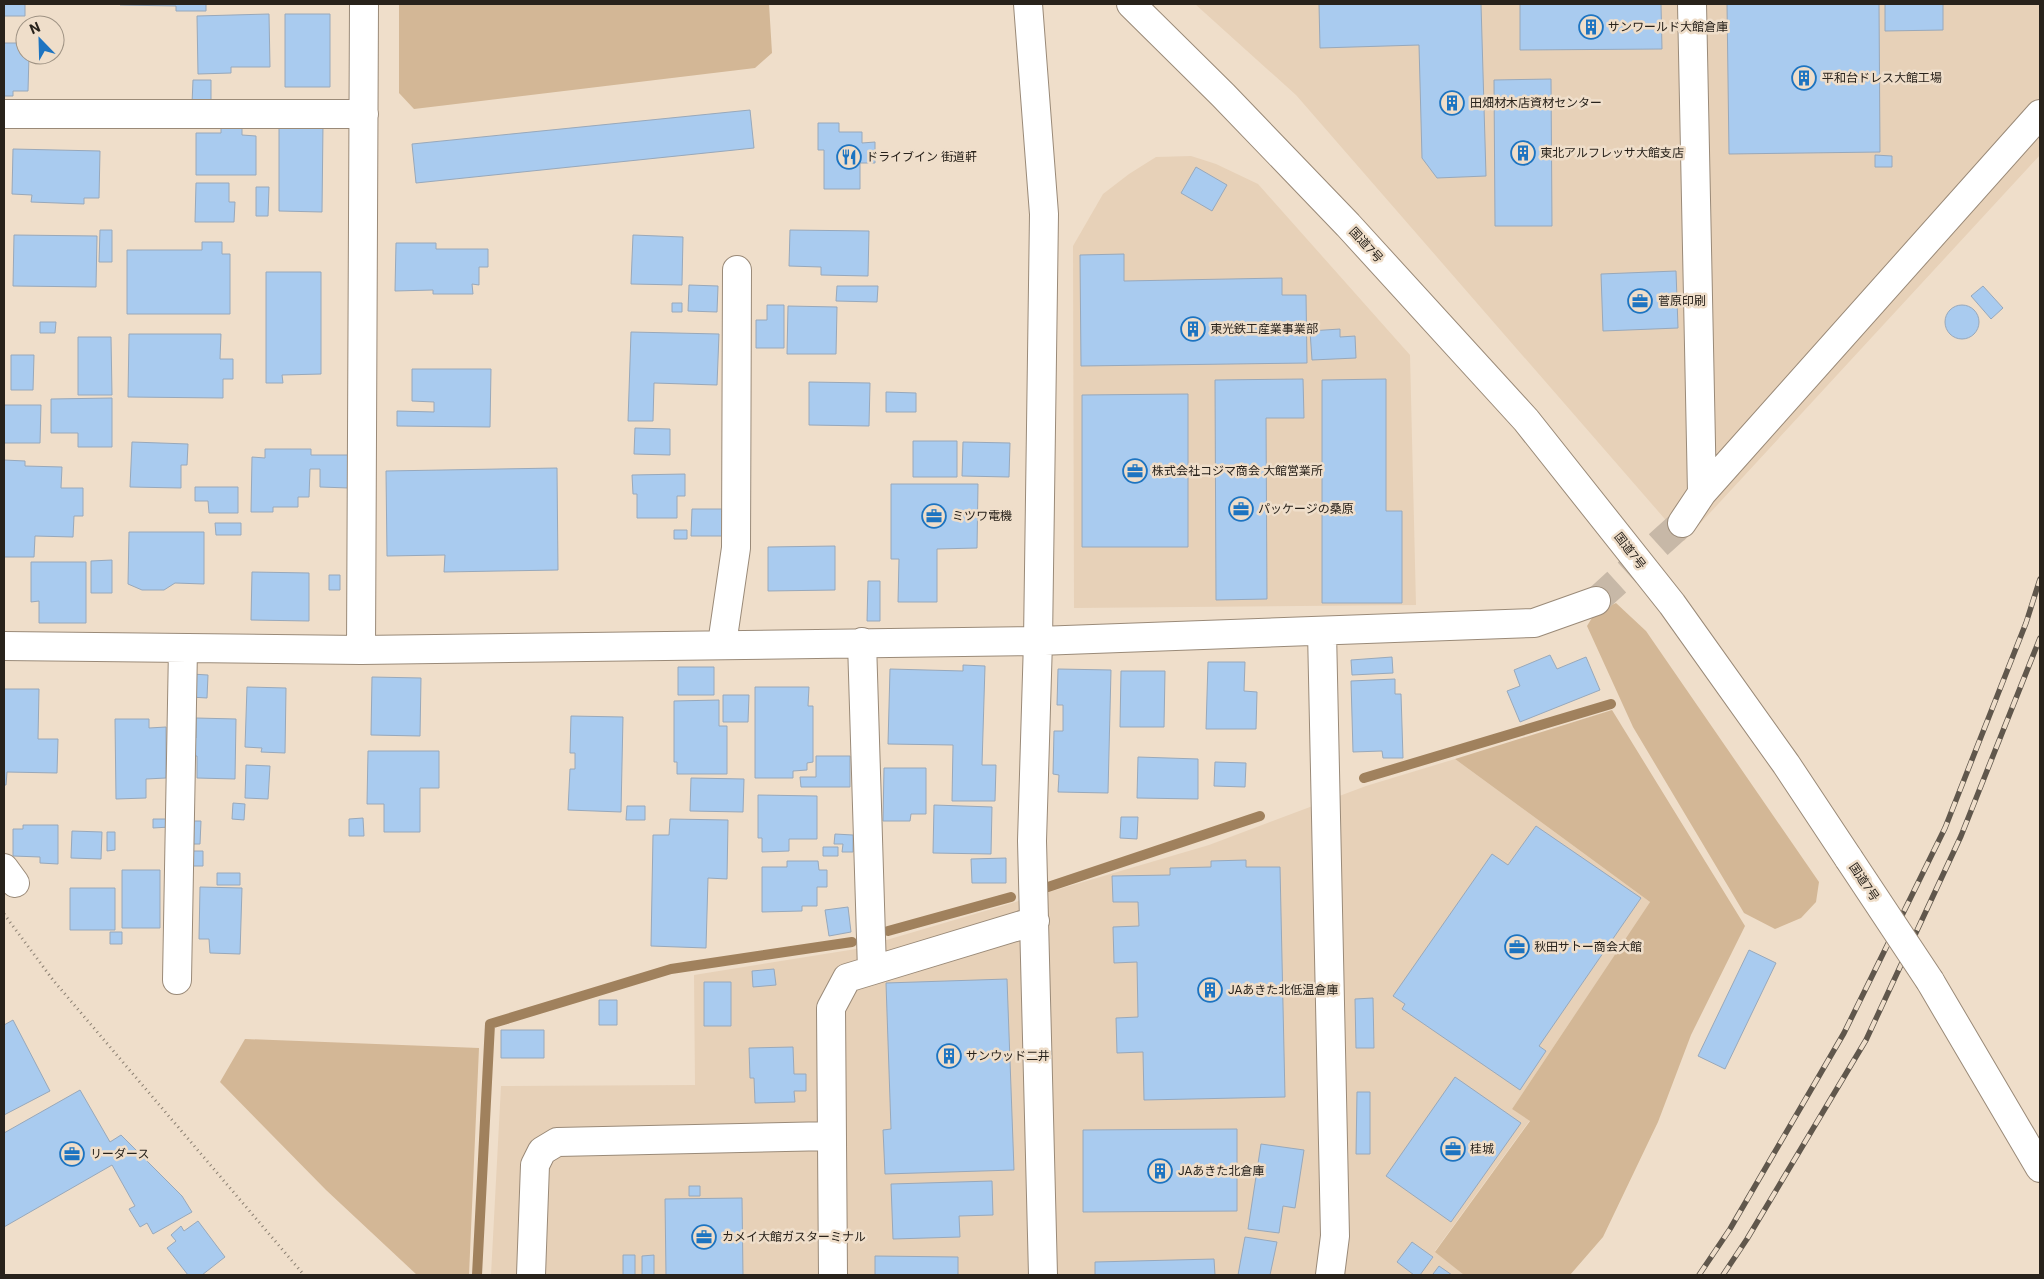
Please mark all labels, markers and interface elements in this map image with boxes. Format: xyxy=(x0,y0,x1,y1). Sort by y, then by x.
building icon: サンワールド大館倉庫 xyxy=(1578,14,1604,40)
north arrow xyxy=(15,15,65,65)
text: N xyxy=(27,19,43,37)
place label: サンワールド大館倉庫 xyxy=(1608,20,1728,34)
building icon: 平和台ドレス大館工場 xyxy=(1791,65,1817,91)
place label: 平和台ドレス大館工場 xyxy=(1822,71,1942,85)
building icon: 田畑材木店資材センター xyxy=(1439,90,1465,116)
place label: 田畑材木店資材センター xyxy=(1470,96,1602,110)
building icon: 東北アルフレッサ大館支店 xyxy=(1510,140,1536,166)
restaurant icon: ドライブイン 街道軒 xyxy=(836,144,862,170)
place label: 東北アルフレッサ大館支店 xyxy=(1540,146,1684,160)
place label: ドライブイン 街道軒 xyxy=(866,150,977,164)
street label: 国道7号 xyxy=(1346,225,1386,265)
office icon: 菅原印刷 xyxy=(1627,288,1653,314)
place label: 菅原印刷 xyxy=(1658,294,1706,308)
building icon: 東光鉄工産業事業部 xyxy=(1180,316,1206,342)
place label: 東光鉄工産業事業部 xyxy=(1210,322,1318,336)
office icon: 株式会社コジマ商会 大館営業所 xyxy=(1122,458,1148,484)
place label: 株式会社コジマ商会 大館営業所 xyxy=(1152,464,1323,478)
office icon: パッケージの桑原 xyxy=(1228,496,1254,522)
place label: パッケージの桑原 xyxy=(1258,502,1354,516)
office icon: ミツワ電機 xyxy=(921,503,947,529)
place label: ミツワ電機 xyxy=(952,509,1012,523)
street label: 国道7号 xyxy=(1611,530,1649,572)
street label: 国道7号 xyxy=(1846,860,1882,904)
office icon: 秋田サトー商会大館 xyxy=(1504,934,1530,960)
place label: 秋田サトー商会大館 xyxy=(1534,940,1642,954)
building icon: JAあきた北低温倉庫 xyxy=(1197,977,1223,1003)
place label: JAあきた北低温倉庫 xyxy=(1228,983,1338,997)
building icon: サンウッド二井 xyxy=(936,1043,962,1069)
place label: サンウッド二井 xyxy=(966,1049,1050,1063)
office icon: 桂城 xyxy=(1440,1136,1466,1162)
office icon: リーダース xyxy=(59,1141,85,1167)
place label: 桂城 xyxy=(1470,1142,1494,1156)
place label: リーダース xyxy=(90,1147,149,1161)
building icon: JAあきた北倉庫 xyxy=(1147,1158,1173,1184)
place label: JAあきた北倉庫 xyxy=(1178,1164,1264,1178)
office icon: カメイ大館ガスターミナル xyxy=(691,1224,717,1250)
place label: カメイ大館ガスターミナル xyxy=(722,1230,866,1244)

